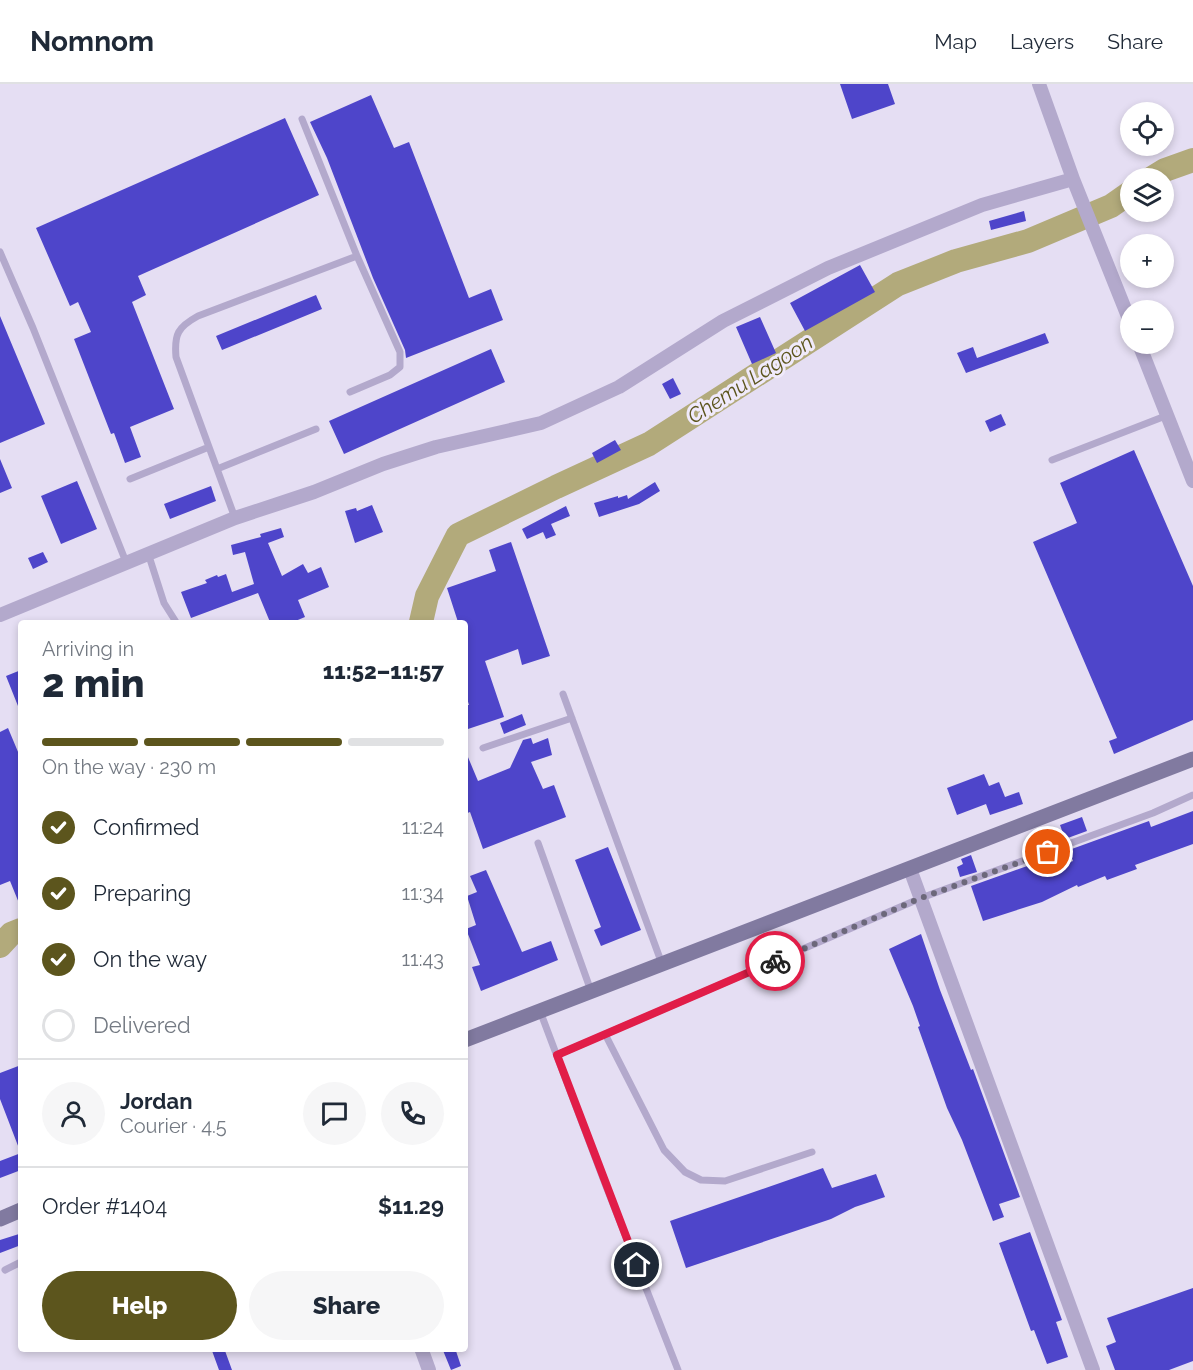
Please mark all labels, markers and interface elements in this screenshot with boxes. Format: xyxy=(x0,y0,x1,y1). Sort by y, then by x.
text: Nomnom xyxy=(30,25,154,58)
text: Map xyxy=(934,29,977,54)
text: Layers xyxy=(1010,29,1074,54)
text: Share xyxy=(1107,29,1163,54)
map controls xyxy=(1120,102,1174,354)
button: locate xyxy=(1120,102,1174,156)
button: layers xyxy=(1120,168,1174,222)
button: + xyxy=(1120,234,1174,288)
button: − xyxy=(1120,300,1174,354)
water label: Chemu Lagoon xyxy=(683,329,817,429)
text: Arriving in xyxy=(42,637,134,661)
text: 11:52–11:57 xyxy=(323,658,444,684)
text: 2 min xyxy=(42,660,145,706)
text: On the way · 230 m xyxy=(42,755,216,779)
icon: check xyxy=(42,811,75,844)
text: Confirmed xyxy=(93,814,200,840)
text: 11:24 xyxy=(402,815,444,839)
pin xyxy=(1022,826,1073,877)
icon: bag xyxy=(1031,835,1064,868)
icon: check xyxy=(42,877,75,910)
text: Preparing xyxy=(93,880,191,906)
text: 11:34 xyxy=(402,881,444,905)
courier xyxy=(745,931,805,991)
icon: check xyxy=(42,943,75,976)
icon: bike xyxy=(759,945,792,978)
text: On the way xyxy=(93,946,207,972)
text: 11:43 xyxy=(402,947,444,971)
text: Delivered xyxy=(93,1012,191,1038)
button: person xyxy=(42,1082,105,1145)
button: chat xyxy=(303,1082,366,1145)
button: phone xyxy=(381,1082,444,1145)
text: Jordan xyxy=(120,1088,192,1114)
text: Courier · 4.5 xyxy=(120,1114,227,1138)
text: Order #1404 xyxy=(42,1193,167,1219)
text: $11.29 xyxy=(378,1193,444,1219)
pin xyxy=(611,1239,662,1290)
icon: home xyxy=(620,1248,653,1281)
button: Help xyxy=(42,1271,237,1340)
button: Share xyxy=(249,1271,444,1340)

